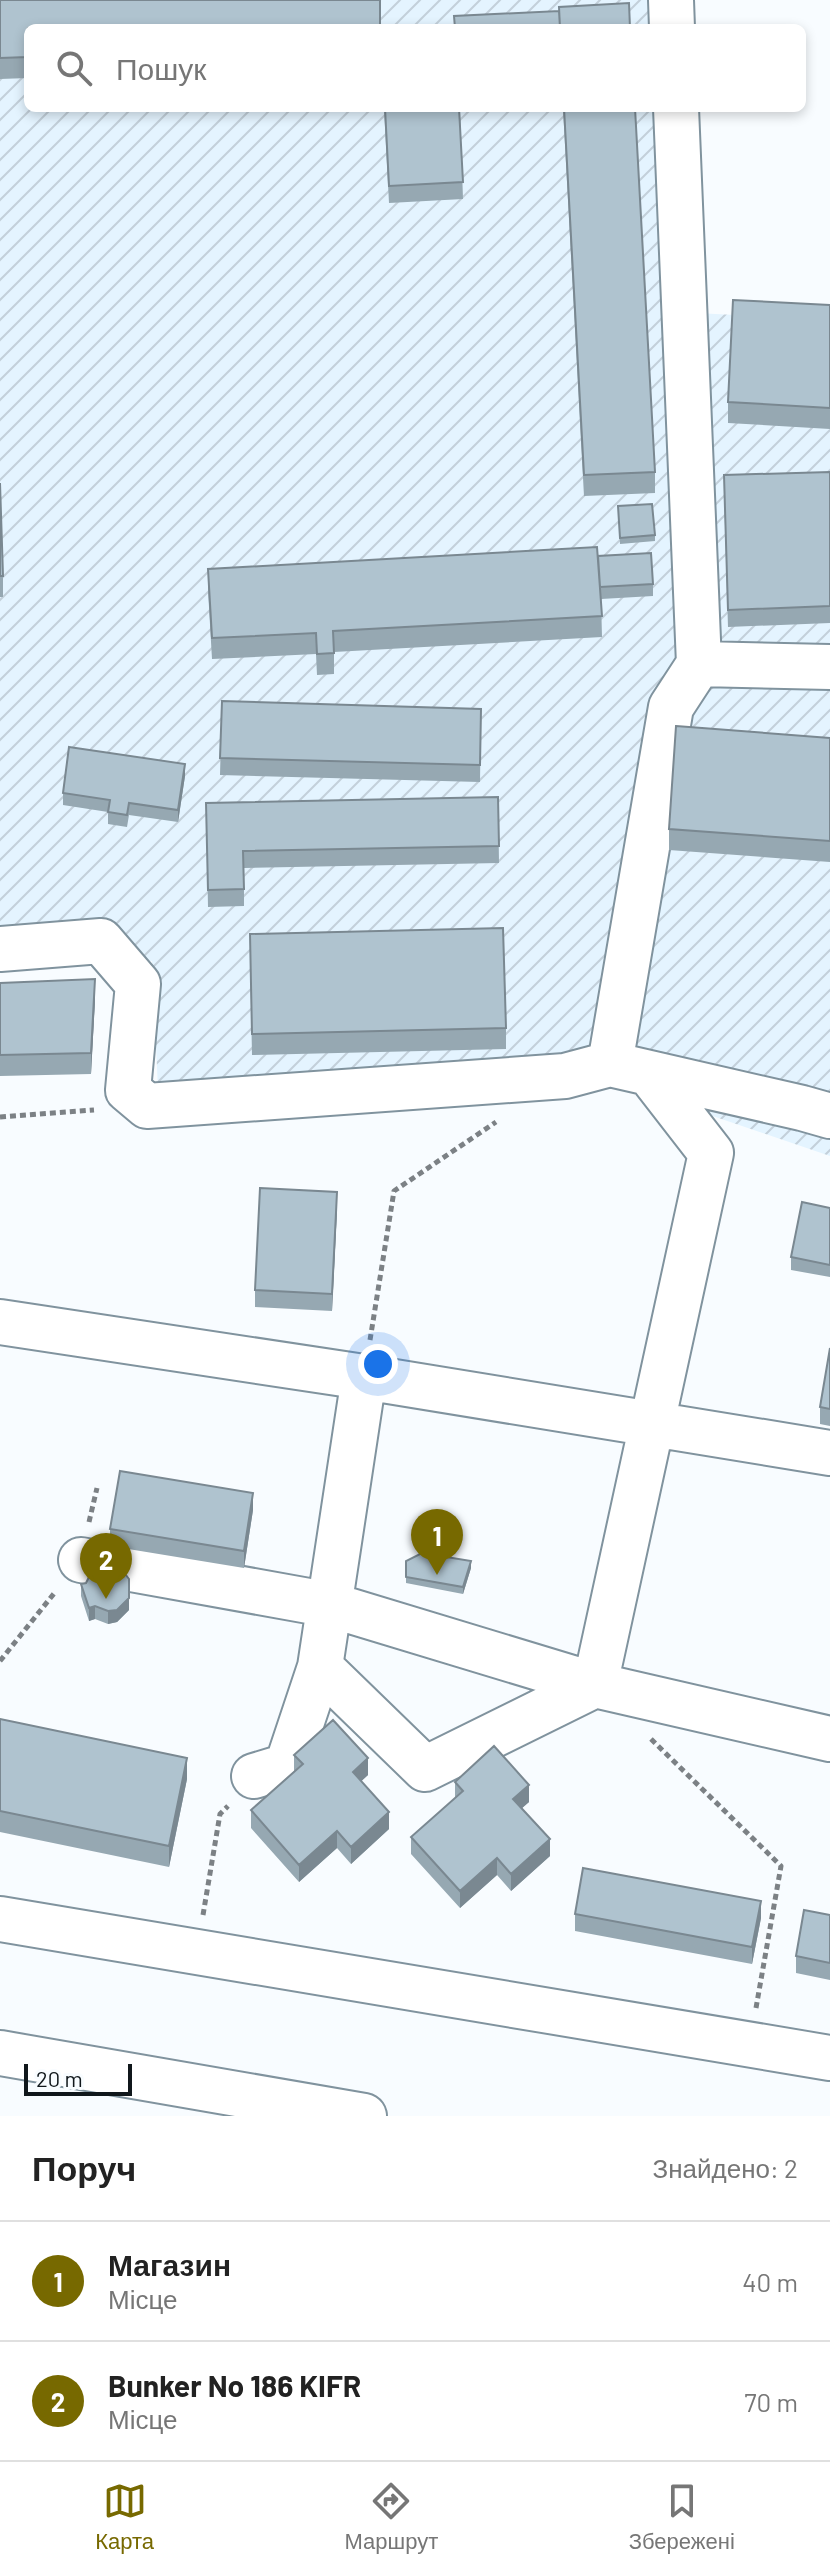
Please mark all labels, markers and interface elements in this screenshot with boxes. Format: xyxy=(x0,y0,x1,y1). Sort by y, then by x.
search box xyxy=(24,24,806,112)
icon: search xyxy=(52,46,96,90)
text: Пошук xyxy=(116,50,206,86)
your location xyxy=(358,1344,398,1384)
pin: 1 xyxy=(411,1509,463,1575)
pin: 2 xyxy=(80,1533,132,1599)
scale bar xyxy=(24,2060,132,2096)
text: 20 m xyxy=(36,2065,83,2091)
text: Поруч xyxy=(32,2147,136,2188)
text: Знайдено: 2 xyxy=(653,2152,798,2183)
text: Магазин xyxy=(108,2246,231,2282)
text: 1 xyxy=(53,2266,63,2297)
text: 40 m xyxy=(742,2266,798,2297)
text: Місце xyxy=(108,2283,178,2314)
text: Bunker No 186 KIFR xyxy=(108,2367,361,2403)
text: 2 xyxy=(51,2386,65,2417)
text: 70 m xyxy=(744,2386,798,2417)
text: Місце xyxy=(108,2403,178,2434)
tab: Карта xyxy=(95,2479,154,2555)
tab: Маршрут xyxy=(345,2479,438,2555)
tab: Збережені xyxy=(629,2479,735,2555)

